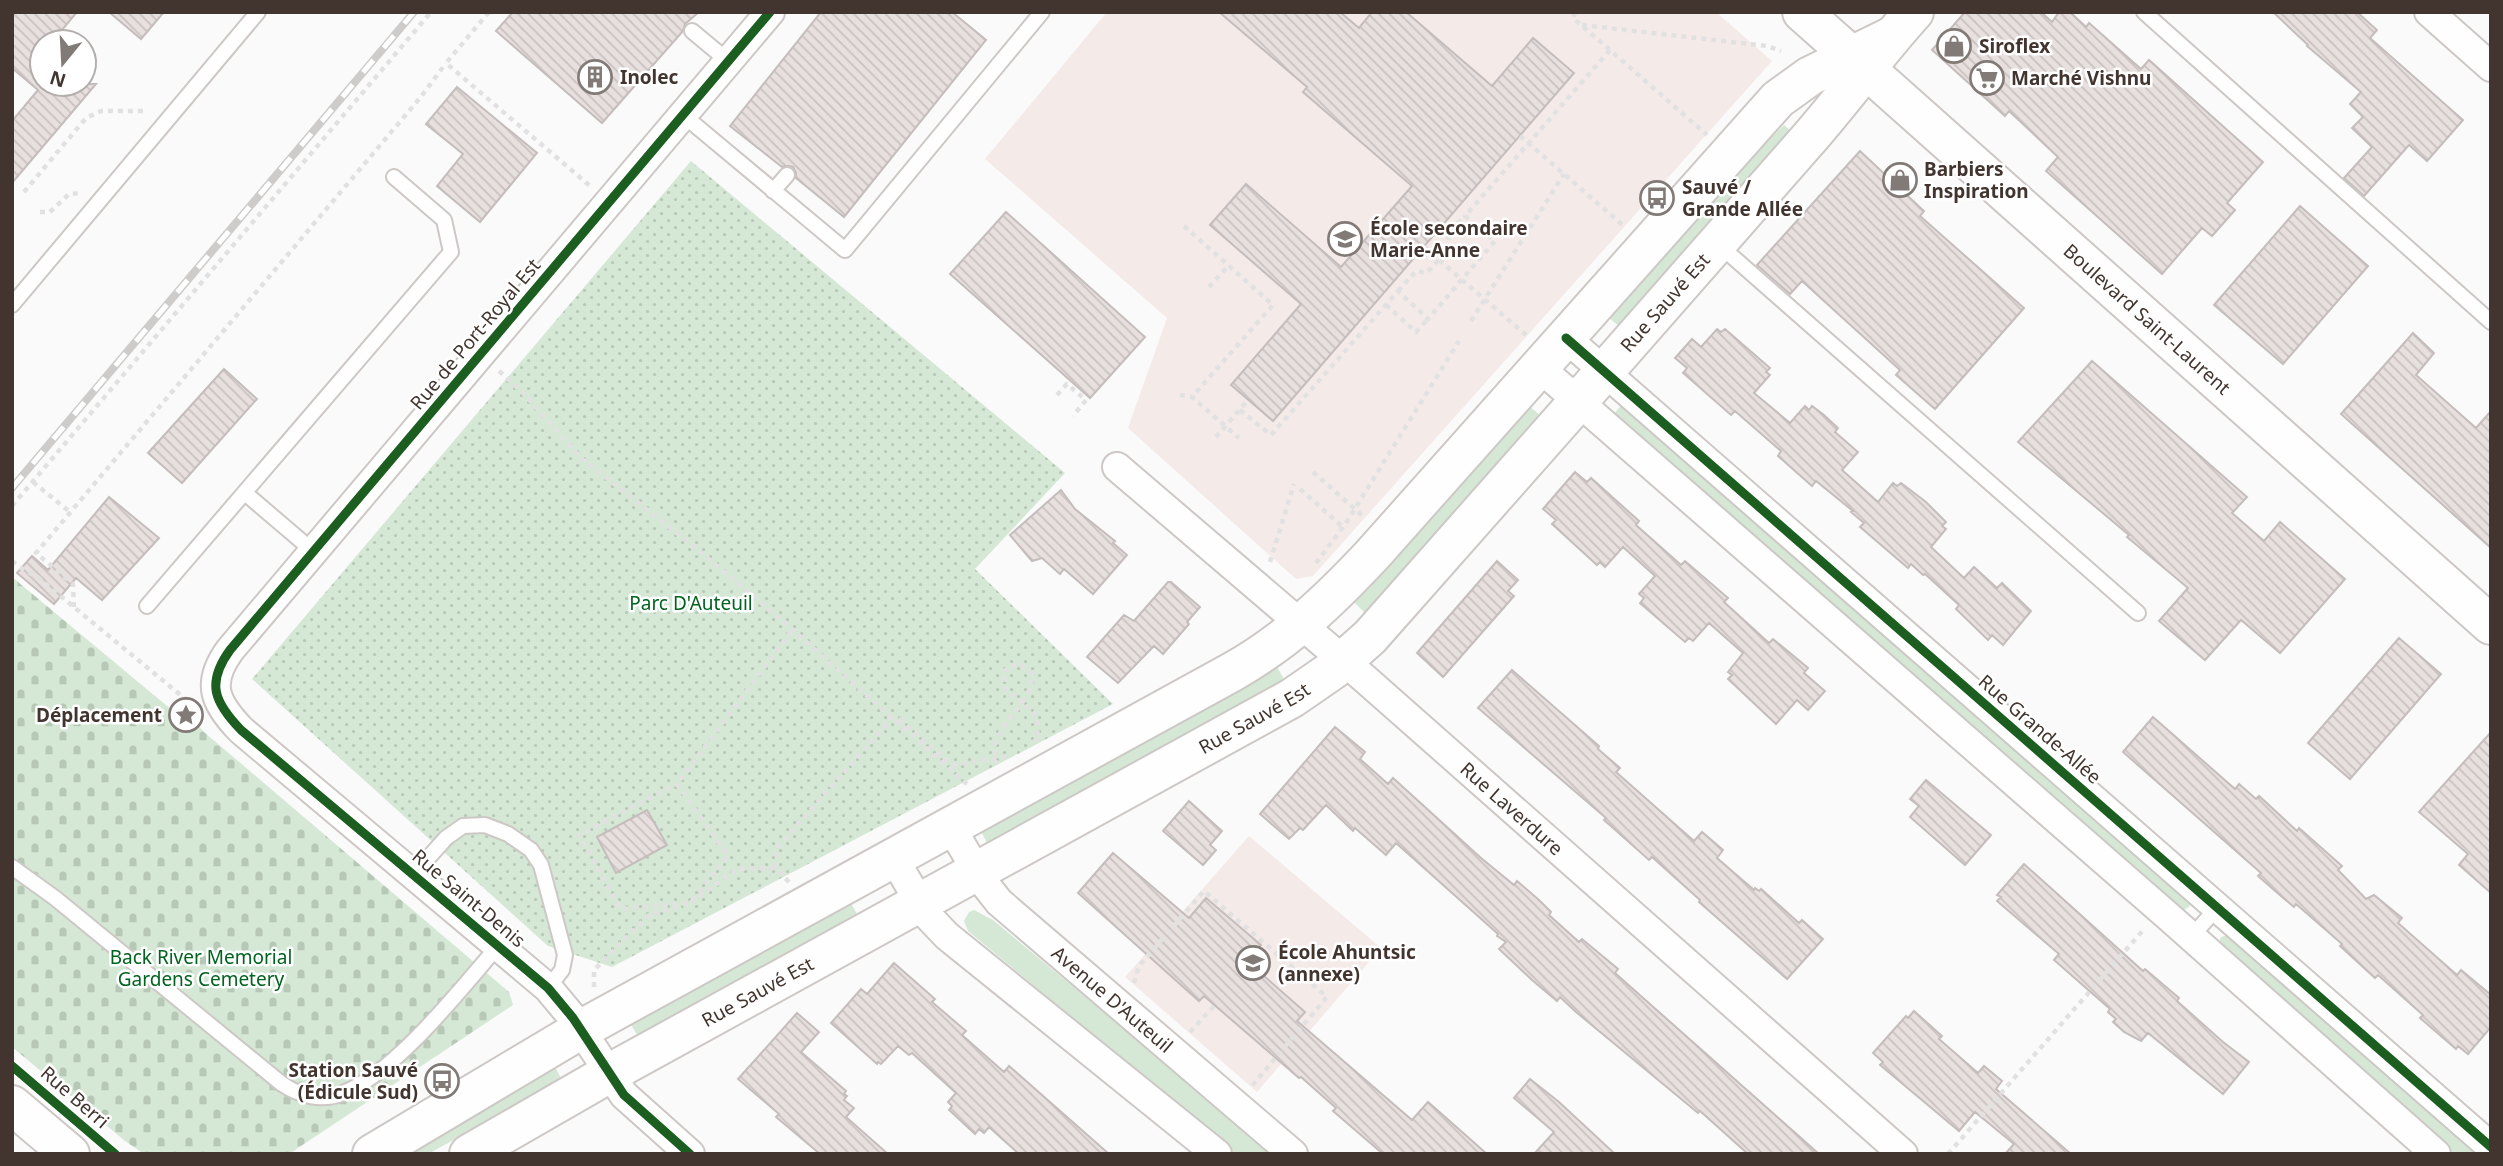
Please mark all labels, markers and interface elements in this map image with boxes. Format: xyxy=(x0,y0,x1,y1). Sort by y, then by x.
shop icon: Siroflex xyxy=(1935,27,1973,65)
north arrow xyxy=(28,28,98,98)
place label: Siroflex xyxy=(1979,33,2050,59)
building icon: Inolec xyxy=(576,58,614,96)
supermarket icon: Marché Vishnu xyxy=(1968,59,2006,97)
text: N xyxy=(46,64,69,94)
place label: Inolec xyxy=(620,64,679,90)
place label: Marché Vishnu xyxy=(2011,65,2151,91)
place label: Barbiers Inspiration xyxy=(1924,156,2029,204)
shop icon: Barbiers Inspiration xyxy=(1881,161,1919,199)
place label: Sauvé / Grande Allée xyxy=(1682,174,1803,222)
bus stop icon: Sauvé / Grande Allée xyxy=(1638,179,1676,217)
place label: École secondaire Marie-Anne xyxy=(1370,215,1528,263)
school or university icon: École secondaire Marie-Anne xyxy=(1326,220,1364,258)
street label: Boulevard Saint-Laurent xyxy=(2058,238,2236,400)
street label: Rue Sauvé Est xyxy=(1614,247,1716,358)
street label: Rue de Port-Royal Est xyxy=(404,253,546,415)
park label: Parc D'Auteuil xyxy=(629,590,753,616)
street label: Rue Grande-Allée xyxy=(1973,668,2107,790)
street label: Rue Sauvé Est xyxy=(1194,676,1315,760)
place icon: Déplacement xyxy=(167,696,205,734)
place label: Déplacement xyxy=(36,702,162,728)
street label: Rue Laverdure xyxy=(1455,756,1569,861)
street label: Rue Saint-Denis xyxy=(407,843,531,953)
place label: École Ahuntsic (annexe) xyxy=(1278,939,1416,987)
street label: Avenue D'Auteuil xyxy=(1046,940,1178,1058)
park label: Back River Memorial Gardens Cemetery xyxy=(110,944,292,992)
school or university icon: École Ahuntsic (annexe) xyxy=(1234,944,1272,982)
street label: Rue Sauvé Est xyxy=(697,950,818,1033)
place label: Station Sauvé (Édicule Sud) xyxy=(288,1057,418,1105)
street label: Rue Berri xyxy=(35,1060,115,1134)
bus stop icon: Station Sauvé (Édicule Sud) xyxy=(423,1062,461,1100)

